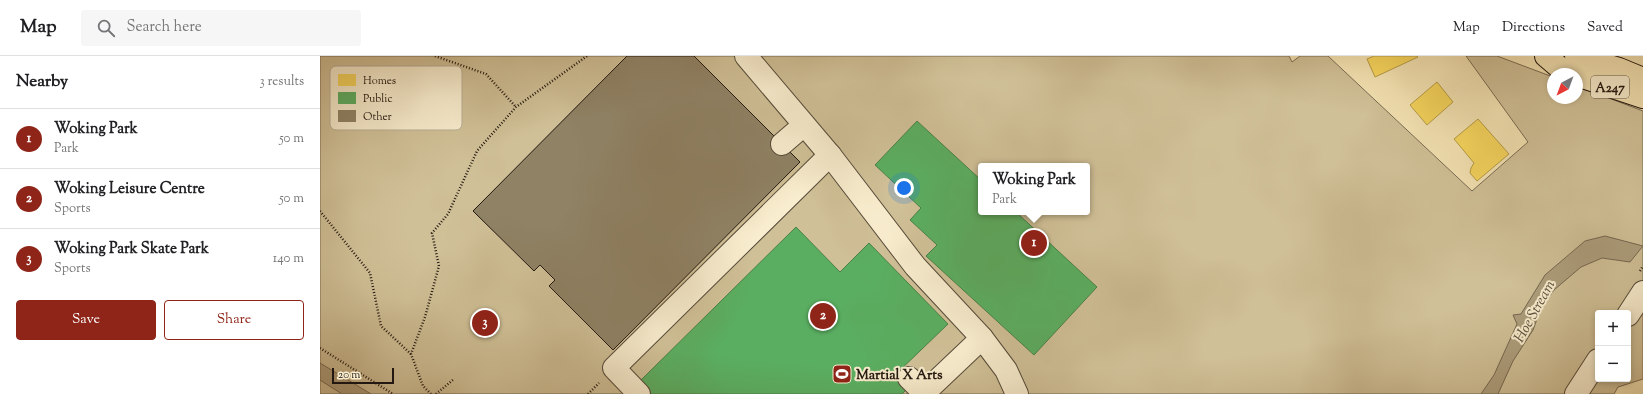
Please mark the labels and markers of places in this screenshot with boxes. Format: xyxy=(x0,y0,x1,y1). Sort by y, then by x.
pin: 1 xyxy=(1021,228,1047,258)
pin: 2 xyxy=(810,301,836,331)
pin: 3 xyxy=(472,308,498,338)
sports icon: Martial X Arts xyxy=(831,363,853,385)
place label: Martial X Arts xyxy=(856,366,943,386)

